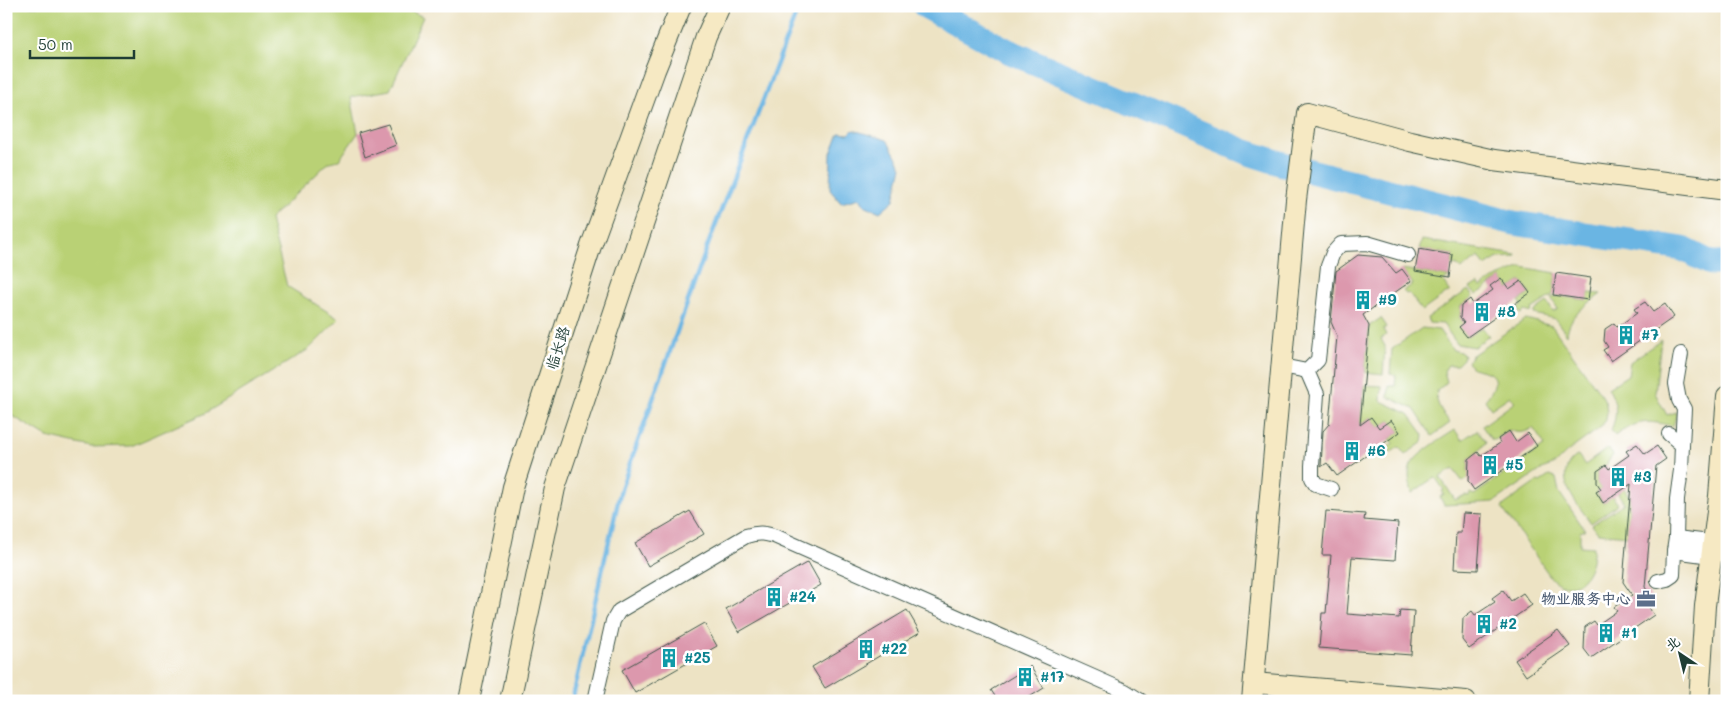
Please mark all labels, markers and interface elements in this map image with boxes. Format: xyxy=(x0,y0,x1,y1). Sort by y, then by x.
scale bar xyxy=(30,28,134,60)
text: 50 m xyxy=(38,34,73,54)
building icon: #9 xyxy=(1352,289,1374,311)
place label: #9 xyxy=(1378,289,1396,309)
building icon: #8 xyxy=(1471,301,1493,323)
place label: #8 xyxy=(1497,301,1516,321)
street label: 临长路 xyxy=(541,323,574,372)
building icon: #7 xyxy=(1615,324,1637,346)
place label: #7 xyxy=(1641,324,1659,344)
building icon: #6 xyxy=(1341,440,1363,462)
place label: #6 xyxy=(1367,440,1385,460)
building icon: #5 xyxy=(1479,454,1501,476)
place label: #5 xyxy=(1505,454,1523,474)
building icon: #3 xyxy=(1607,466,1629,488)
place label: #3 xyxy=(1633,466,1651,486)
building icon: #24 xyxy=(763,586,785,608)
place label: #24 xyxy=(789,586,817,606)
place label: 物业服务中心 xyxy=(1541,588,1631,608)
office icon: 物业服务中心 xyxy=(1635,588,1657,610)
building icon: #2 xyxy=(1473,613,1495,635)
place label: #2 xyxy=(1499,613,1517,633)
building icon: #1 xyxy=(1595,622,1617,644)
place label: #1 xyxy=(1621,622,1637,642)
north arrow xyxy=(1656,630,1706,680)
text: 北 xyxy=(1661,631,1683,655)
building icon: #22 xyxy=(855,638,877,660)
place label: #22 xyxy=(881,638,907,658)
building icon: #25 xyxy=(658,647,680,669)
place label: #25 xyxy=(684,647,711,667)
building icon: #17 xyxy=(1014,666,1036,688)
place label: #17 xyxy=(1040,666,1064,686)

